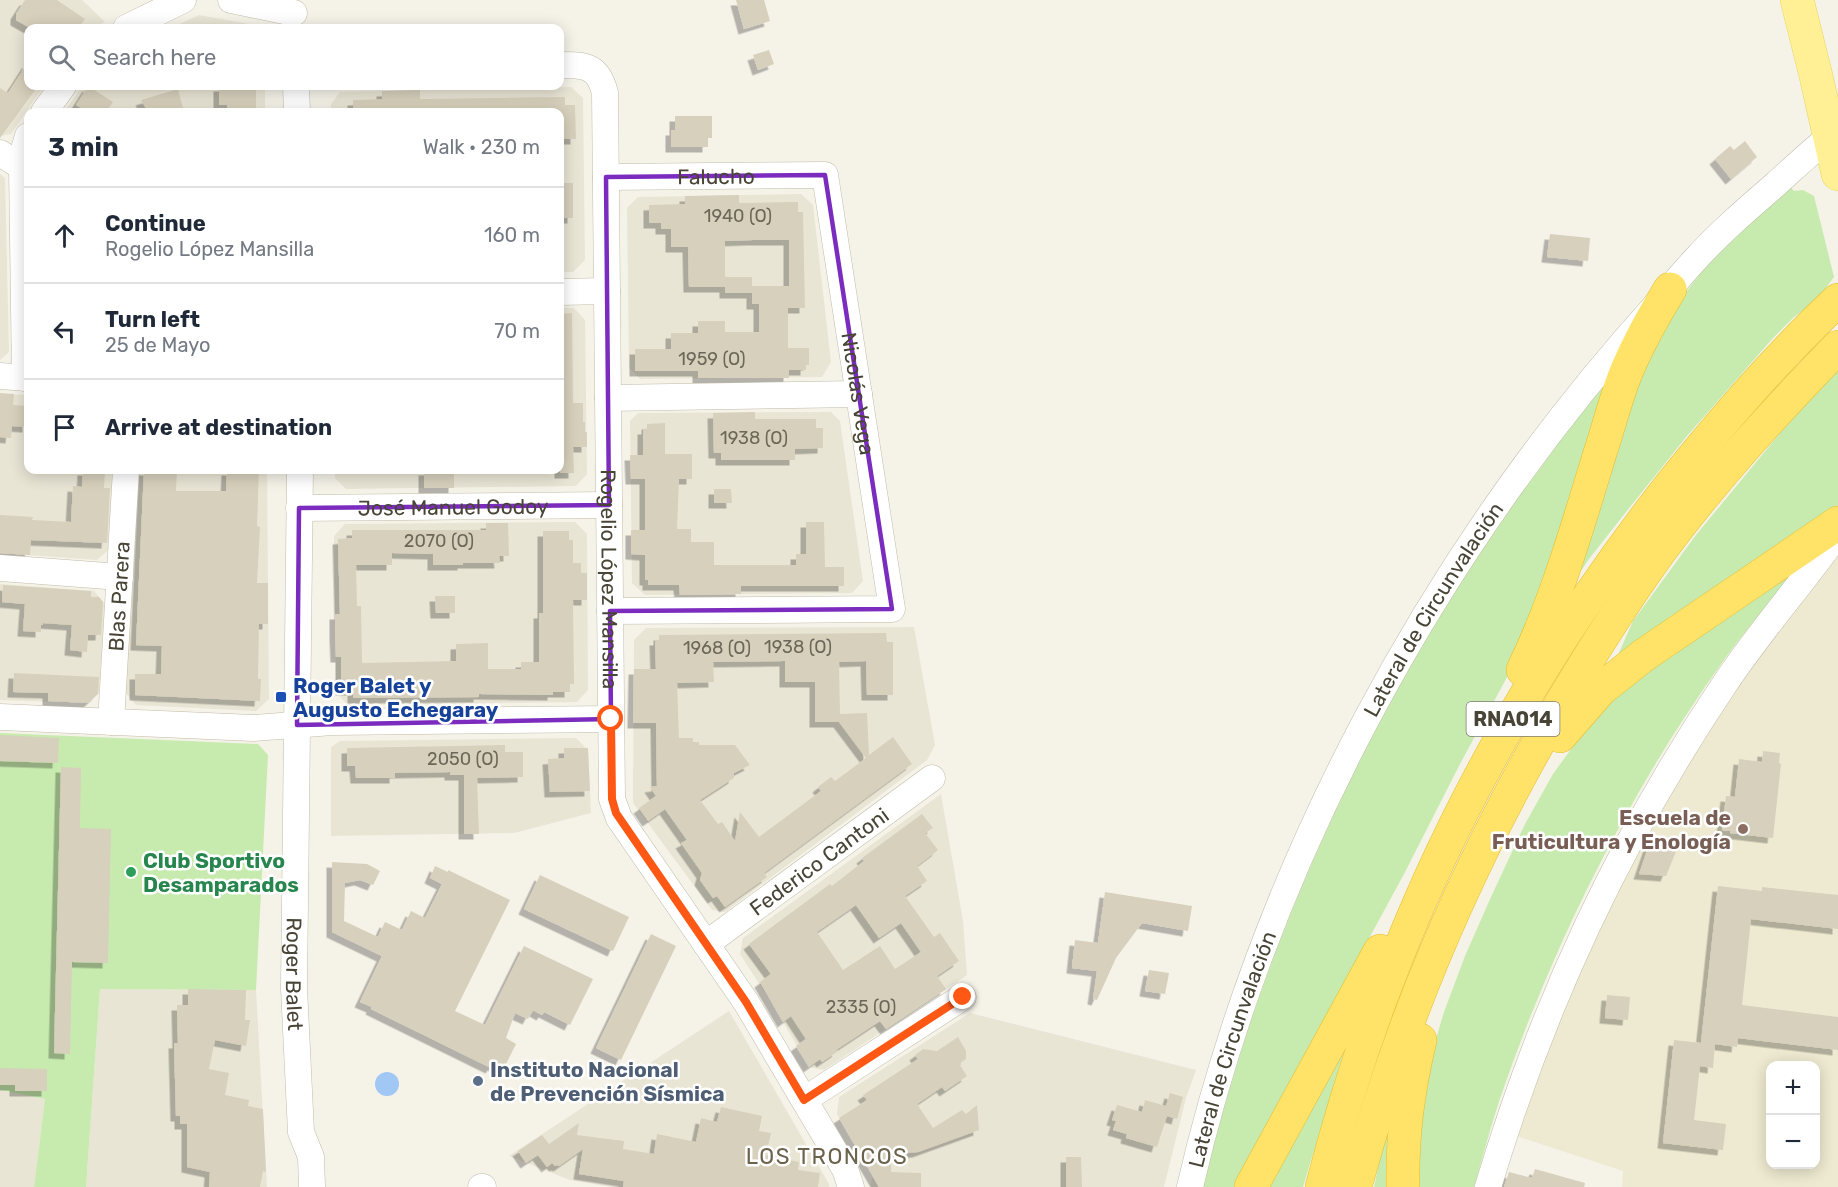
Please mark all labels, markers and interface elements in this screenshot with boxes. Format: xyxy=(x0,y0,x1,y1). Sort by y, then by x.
search box xyxy=(24,24,564,90)
icon: search xyxy=(45,41,78,74)
text: Search here xyxy=(93,44,216,71)
text: 3 min xyxy=(48,132,119,163)
text: Walk · 230 m xyxy=(423,135,540,159)
street label: Falucho xyxy=(677,163,755,189)
house number: 1940 (O) xyxy=(704,205,772,227)
text: Continue xyxy=(105,210,206,237)
icon: ahead xyxy=(48,219,81,252)
text: 160 m xyxy=(484,223,540,247)
text: Rogelio López Mansilla xyxy=(105,237,314,261)
text: Turn left xyxy=(105,306,200,333)
icon: left xyxy=(48,315,81,348)
text: 70 m xyxy=(494,319,540,343)
street label: Nicolás Vega xyxy=(837,330,881,457)
text: 25 de Mayo xyxy=(105,333,210,357)
house number: 1959 (O) xyxy=(678,348,746,370)
icon: arrive xyxy=(48,411,81,444)
text: Arrive at destination xyxy=(105,414,332,441)
house number: 1938 (O) xyxy=(720,427,788,449)
street label: Rogelio López Mansilla xyxy=(596,469,623,689)
street label: José Manuel Godoy xyxy=(357,493,549,520)
street label: Lateral de Circunvalación xyxy=(1358,497,1508,721)
house number: 2070 (O) xyxy=(404,530,474,552)
street label: Blas Parera xyxy=(103,540,134,652)
house number: 1938 (O) xyxy=(764,636,832,658)
house number: 1968 (O) xyxy=(683,637,751,659)
place label: Roger Balet y Augusto Echegaray xyxy=(293,673,499,722)
marker: Roger Balet y Augusto Echegaray xyxy=(274,690,288,704)
road number: RNA014 xyxy=(1466,702,1559,736)
route start xyxy=(597,705,623,731)
house number: 2050 (O) xyxy=(427,748,499,770)
street label: Federico Cantoni xyxy=(744,802,893,920)
place label: Escuela de Fruticultura y Enología xyxy=(1492,805,1731,854)
marker: Escuela de Fruticultura y Enología xyxy=(1736,822,1750,836)
place label: Club Sportivo Desamparados xyxy=(143,848,299,897)
marker: Club Sportivo Desamparados xyxy=(124,865,138,879)
street label: Roger Balet xyxy=(281,917,309,1031)
street label: Lateral de Circunvalación xyxy=(1183,927,1281,1170)
route end xyxy=(949,983,975,1009)
house number: 2335 (O) xyxy=(826,996,896,1018)
place label: Instituto Nacional de Prevención Sísmica xyxy=(490,1057,725,1106)
map controls xyxy=(1766,1061,1820,1169)
button: + xyxy=(1766,1061,1820,1115)
marker: Instituto Nacional de Prevención Sísmica xyxy=(471,1074,485,1088)
button: − xyxy=(1766,1115,1820,1169)
district label: LOS TRONCOS xyxy=(746,1143,908,1170)

